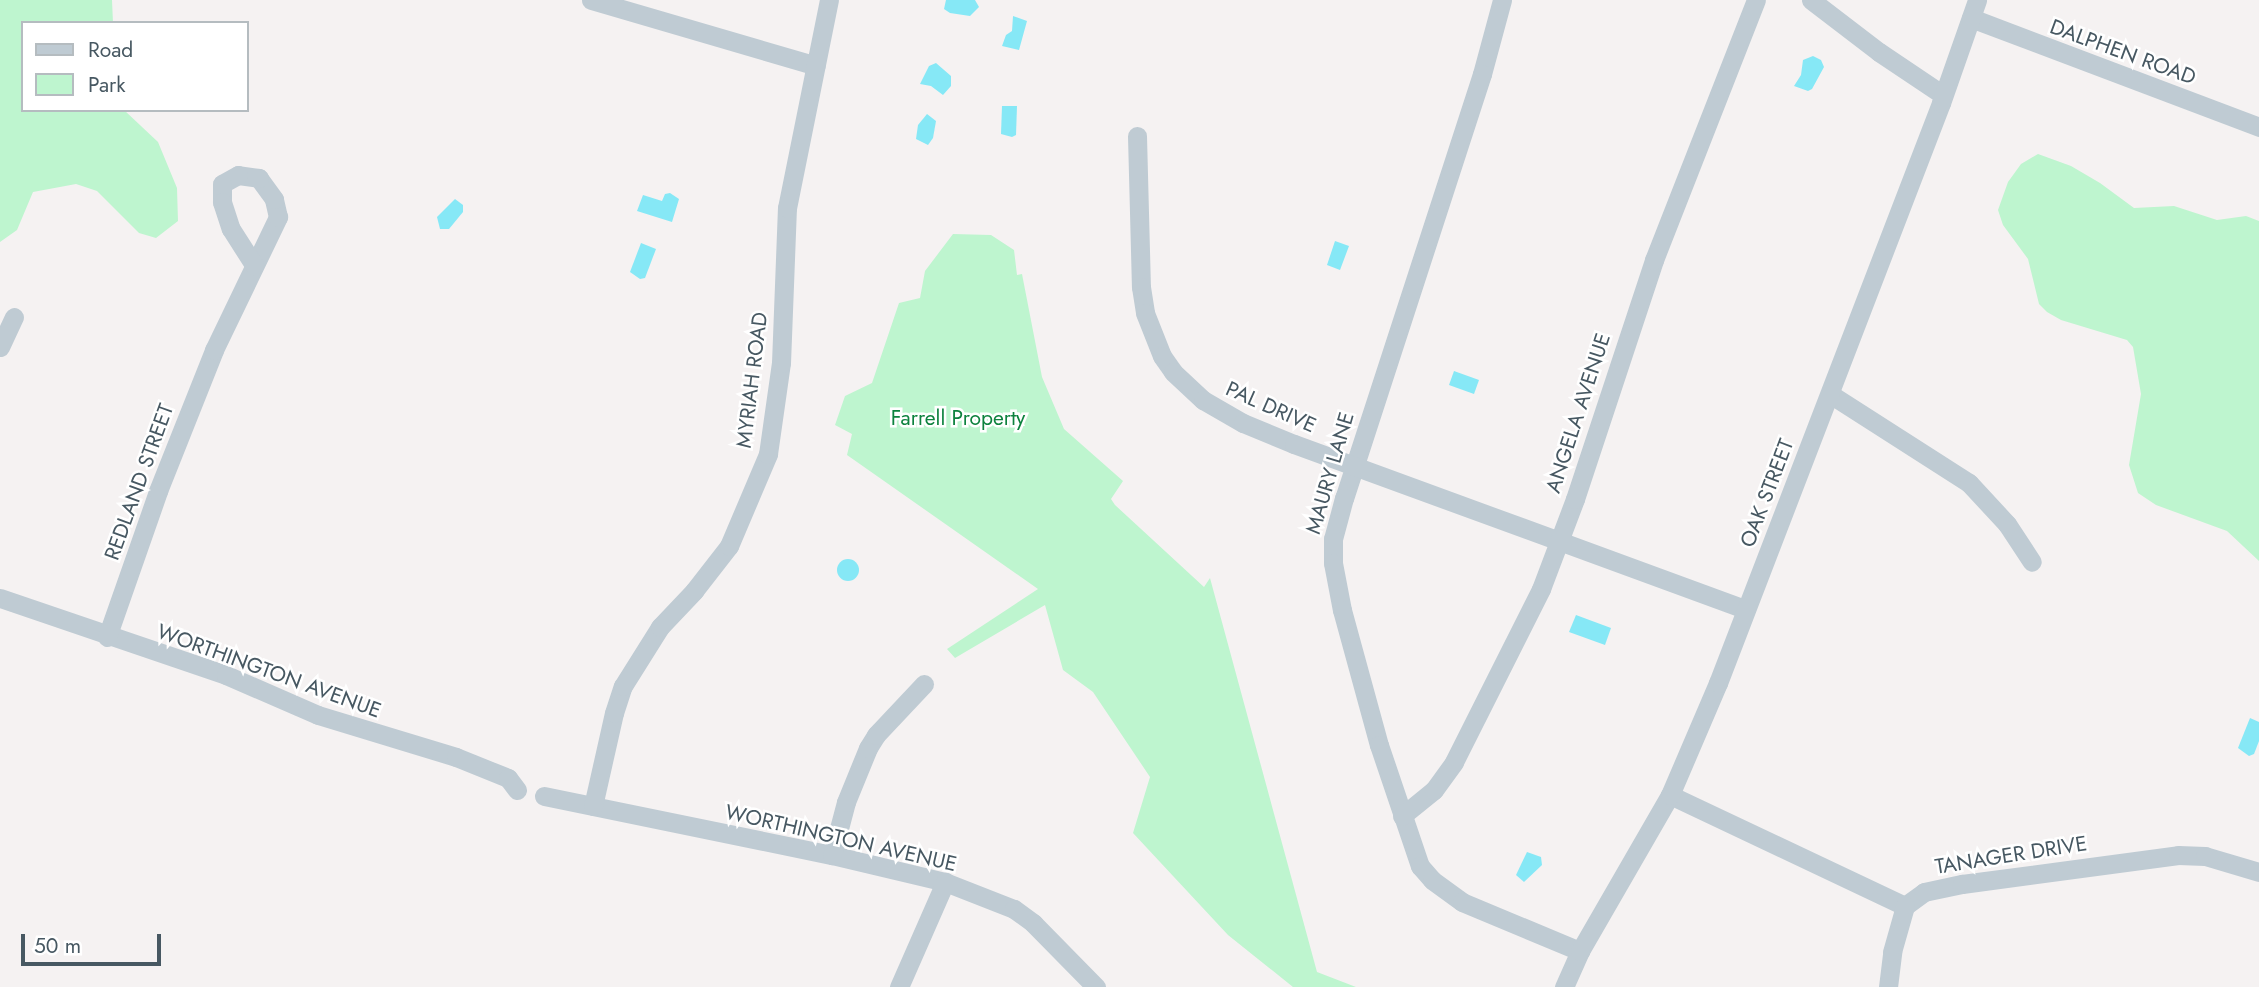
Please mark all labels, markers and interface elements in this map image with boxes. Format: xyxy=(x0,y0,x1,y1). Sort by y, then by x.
street label: DALPHEN ROAD xyxy=(2047,14,2199,90)
legend xyxy=(21,21,248,112)
text: Road xyxy=(88,35,133,65)
text: Park xyxy=(88,70,125,100)
street label: MYRIAH ROAD xyxy=(731,311,773,449)
street label: ANGELA AVENUE xyxy=(1540,330,1616,496)
street label: PAL DRIVE xyxy=(1222,376,1320,438)
street label: REDLAND STREET xyxy=(99,401,179,563)
park label: Farrell Property xyxy=(891,405,1025,431)
street label: MAURY LANE xyxy=(1301,409,1359,537)
street label: OAK STREET xyxy=(1735,435,1799,551)
street label: WORTHINGTON AVENUE xyxy=(153,619,385,723)
street label: WORTHINGTON AVENUE xyxy=(723,799,959,877)
street label: TANAGER DRIVE xyxy=(1933,831,2089,879)
scale bar xyxy=(24,920,164,964)
text: 50 m xyxy=(34,931,81,961)

